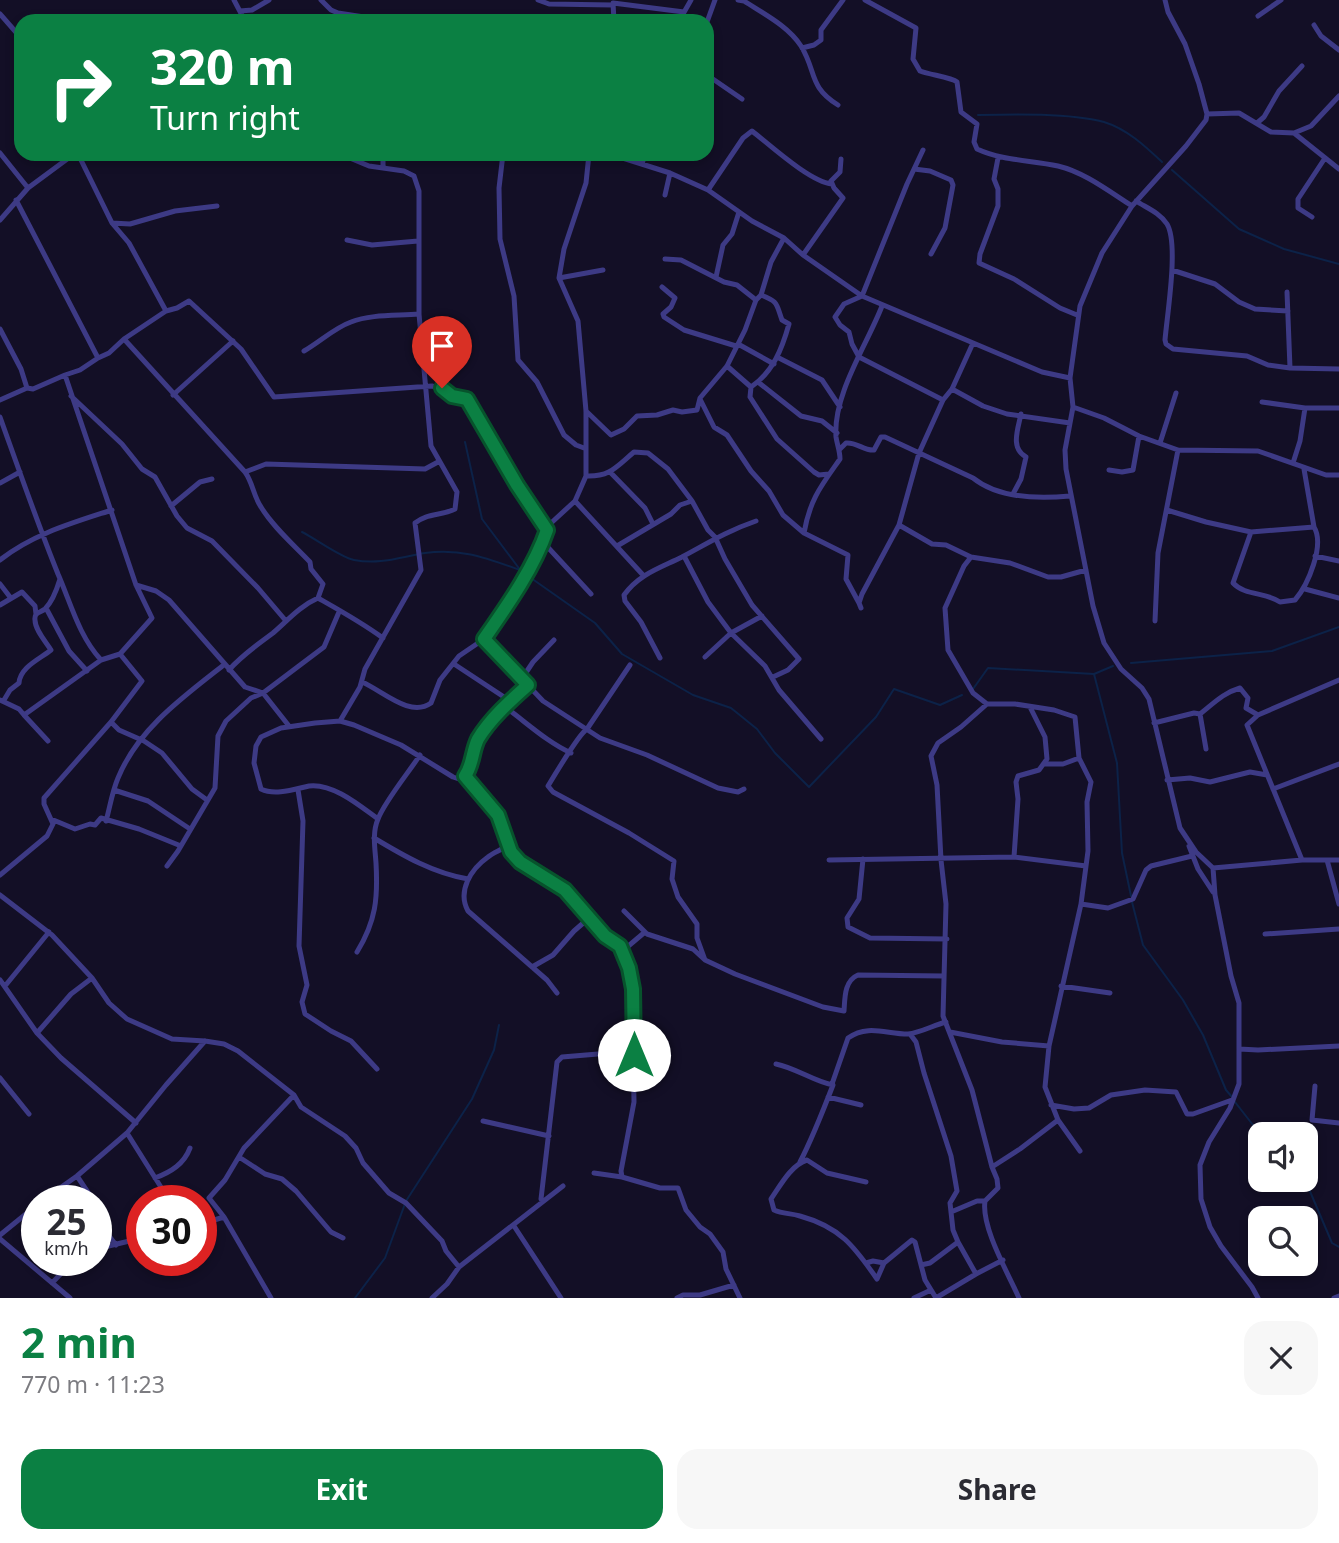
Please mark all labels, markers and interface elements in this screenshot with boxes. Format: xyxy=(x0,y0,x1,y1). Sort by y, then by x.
text: 320 m xyxy=(150,33,295,99)
icon: right xyxy=(35,42,126,133)
text: Turn right xyxy=(150,96,300,139)
pin xyxy=(412,316,472,388)
icon: arrive xyxy=(423,327,461,365)
position arrow xyxy=(597,1018,671,1092)
map controls xyxy=(1248,1122,1318,1276)
button: sound xyxy=(1248,1122,1318,1192)
speed limit sign: 30 xyxy=(126,1185,217,1276)
text: 25 xyxy=(46,1198,87,1245)
button: search xyxy=(1248,1206,1318,1276)
text: km/h xyxy=(44,1236,89,1260)
text: 2 min xyxy=(21,1313,137,1370)
button: close xyxy=(1244,1321,1318,1395)
text: 770 m · 11:23 xyxy=(21,1368,165,1400)
button: Exit xyxy=(21,1449,663,1529)
button: Share xyxy=(677,1449,1318,1529)

